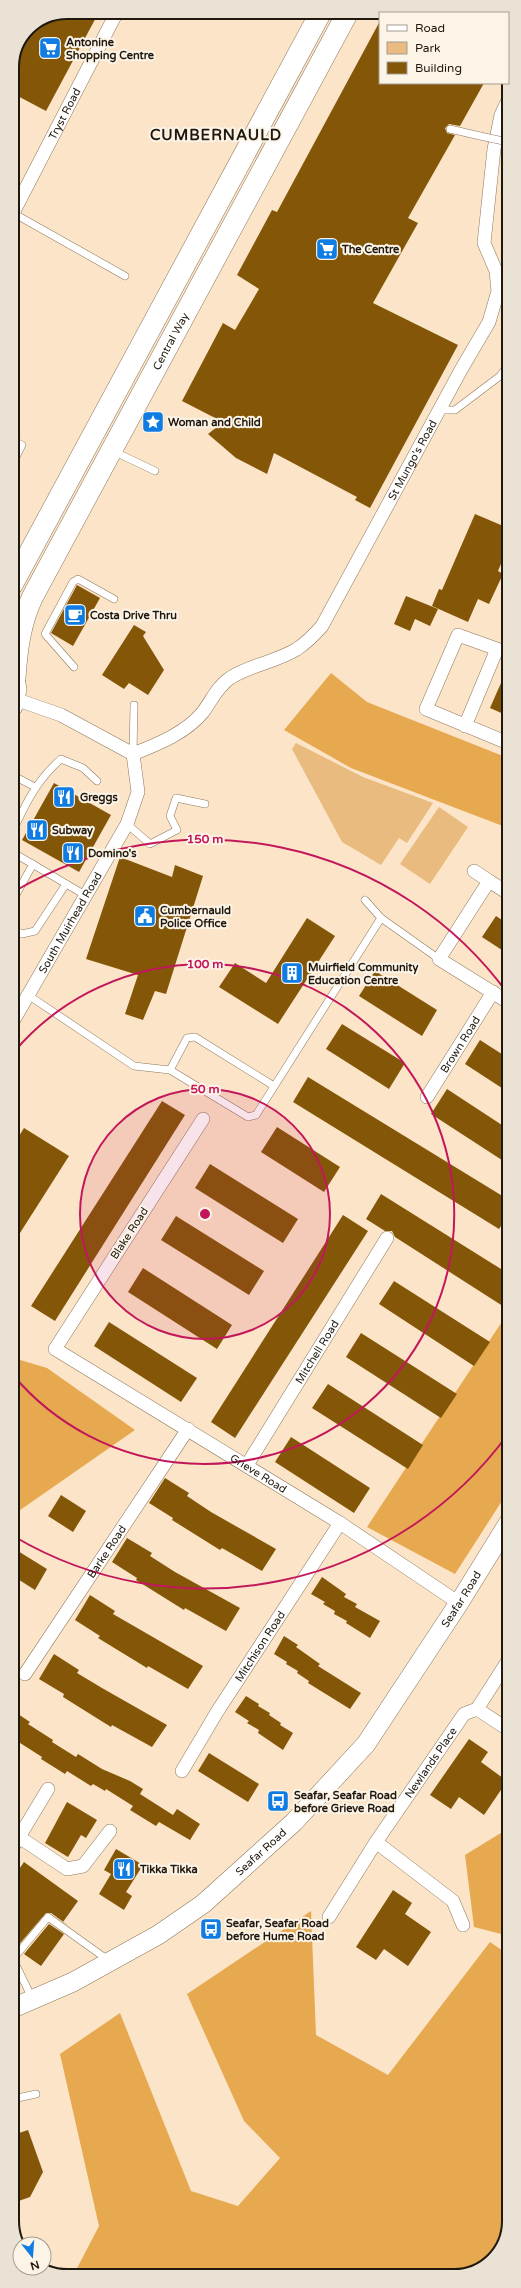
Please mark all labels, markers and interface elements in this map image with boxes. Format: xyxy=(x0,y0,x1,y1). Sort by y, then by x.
legend xyxy=(379,12,509,84)
text: Road xyxy=(415,21,445,35)
supermarket icon: Antonine Shopping Centre xyxy=(37,35,63,61)
place label: Antonine Shopping Centre xyxy=(66,36,155,63)
text: Park xyxy=(415,41,441,55)
text: Building xyxy=(415,61,462,75)
street label: Tryst Road xyxy=(46,86,84,142)
district label: CUMBERNAULD xyxy=(150,126,282,144)
supermarket icon: The Centre xyxy=(314,236,340,262)
place label: The Centre xyxy=(341,243,400,256)
street label: Central Way xyxy=(150,310,192,372)
place icon: Woman and Child xyxy=(140,409,166,435)
place label: Woman and Child xyxy=(168,416,261,429)
street label: St Mungo's Road xyxy=(386,418,440,502)
cafe icon: Costa Drive Thru xyxy=(62,602,88,628)
place label: Costa Drive Thru xyxy=(90,609,177,622)
restaurant icon: Greggs xyxy=(51,784,77,810)
place label: Greggs xyxy=(80,791,118,805)
restaurant icon: Subway xyxy=(24,817,50,843)
place label: Subway xyxy=(52,824,93,838)
text: 150 m xyxy=(187,832,223,846)
restaurant icon: Domino's xyxy=(60,840,86,866)
place label: Domino's xyxy=(88,847,137,860)
street label: South Muirhead Road xyxy=(36,870,105,976)
public building icon: Cumbernauld Police Office xyxy=(132,903,158,929)
place label: Cumbernauld Police Office xyxy=(160,904,231,930)
text: 100 m xyxy=(187,957,223,971)
building icon: Muirfield Community Education Centre xyxy=(279,960,305,986)
place label: Muirfield Community Education Centre xyxy=(308,961,418,987)
street label: Brown Road xyxy=(438,1014,483,1075)
text: 50 m xyxy=(190,1082,220,1096)
street label: Blake Road xyxy=(108,1205,151,1262)
centre of rings xyxy=(198,1207,212,1221)
street label: Mitchell Road xyxy=(293,1318,342,1386)
street label: Grieve Road xyxy=(228,1451,289,1496)
street label: Barke Road xyxy=(85,1523,129,1581)
street label: Seafar Road xyxy=(439,1569,484,1630)
street label: Mitchison Road xyxy=(232,1609,288,1684)
street label: Newlands Place xyxy=(402,1725,460,1801)
bus stop icon: Seafar, Seafar Road before Grieve Road xyxy=(265,1788,291,1814)
place label: Seafar, Seafar Road before Grieve Road xyxy=(294,1789,397,1815)
street label: Seafar Road xyxy=(233,1826,289,1879)
restaurant icon: Tikka Tikka xyxy=(111,1856,137,1882)
place label: Tikka Tikka xyxy=(139,1863,198,1876)
bus stop icon: Seafar, Seafar Road before Hume Road xyxy=(198,1916,224,1942)
place label: Seafar, Seafar Road before Hume Road xyxy=(226,1917,329,1943)
north arrow xyxy=(12,2236,52,2276)
text: N xyxy=(29,2258,41,2273)

